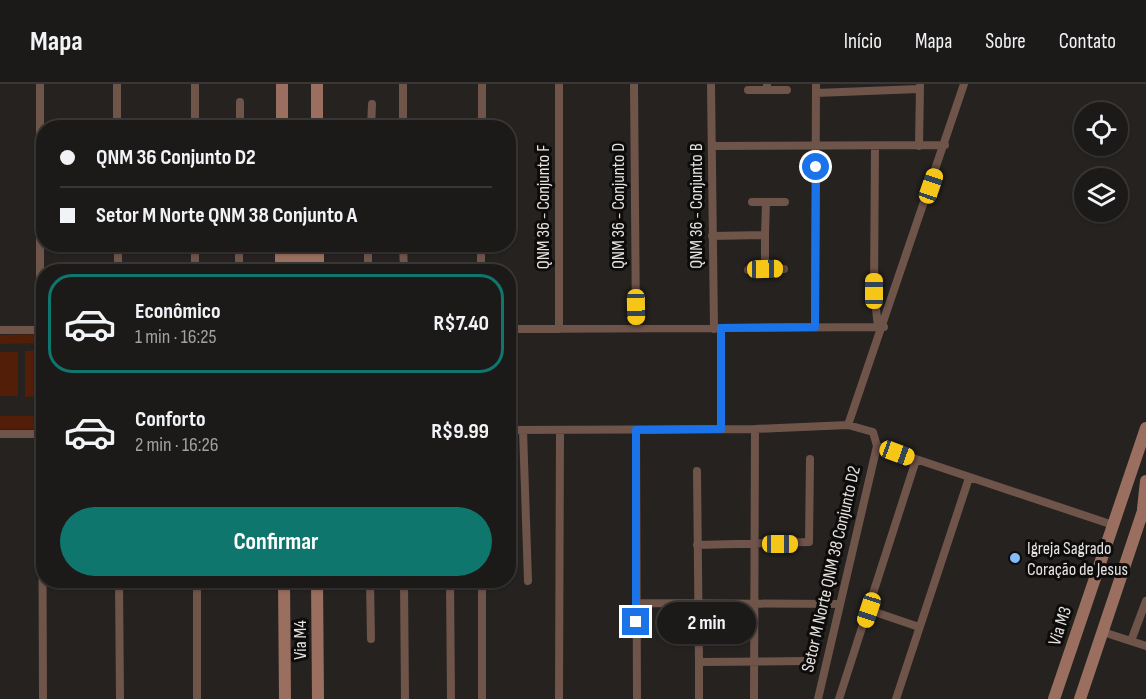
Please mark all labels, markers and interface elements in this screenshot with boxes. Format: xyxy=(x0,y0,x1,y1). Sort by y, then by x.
text: Mapa xyxy=(30,25,83,58)
text: Início xyxy=(844,29,882,54)
text: Mapa xyxy=(915,29,952,54)
text: Sobre xyxy=(985,29,1026,54)
text: Contato xyxy=(1059,29,1116,54)
map controls xyxy=(1074,102,1128,222)
button: locate xyxy=(1074,102,1128,156)
street label: QNM 36 - Conjunto D xyxy=(608,143,629,269)
street label: QNM 36 - Conjunto B xyxy=(686,143,707,269)
text: QNM 36 Conjunto D2 xyxy=(96,144,256,171)
street label: QNM 36 - Conjunto F xyxy=(533,145,554,269)
route start xyxy=(802,153,829,180)
car xyxy=(917,166,945,206)
button: layers xyxy=(1074,168,1128,222)
text: Setor M Norte QNM 38 Conjunto A xyxy=(96,202,357,229)
car xyxy=(747,260,783,278)
car xyxy=(865,273,883,309)
car xyxy=(627,289,645,325)
icon: car xyxy=(63,297,117,351)
text: Econômico xyxy=(135,298,221,325)
text: R$7.40 xyxy=(434,310,489,337)
text: 1 min · 16:25 xyxy=(135,325,216,349)
icon: car xyxy=(63,405,117,459)
text: Conforto xyxy=(135,406,206,433)
text: R$9.99 xyxy=(431,418,489,445)
text: 2 min · 16:26 xyxy=(135,433,218,457)
car xyxy=(877,438,917,468)
street label: Setor M Norte QNM 38 Conjunto D2 xyxy=(797,464,865,674)
button: Confirmar xyxy=(60,507,492,576)
car xyxy=(762,535,798,553)
place label: Igreja Sagrado Coração de Jesus xyxy=(1027,538,1128,580)
marker: Igreja Sagrado Coração de Jesus xyxy=(1008,551,1022,565)
car xyxy=(855,590,883,630)
callout: 2 min xyxy=(657,601,756,643)
street label: Via M3 xyxy=(1044,604,1076,648)
route end xyxy=(622,608,649,635)
text: 2 min xyxy=(687,611,726,635)
street label: Via M4 xyxy=(290,620,311,660)

